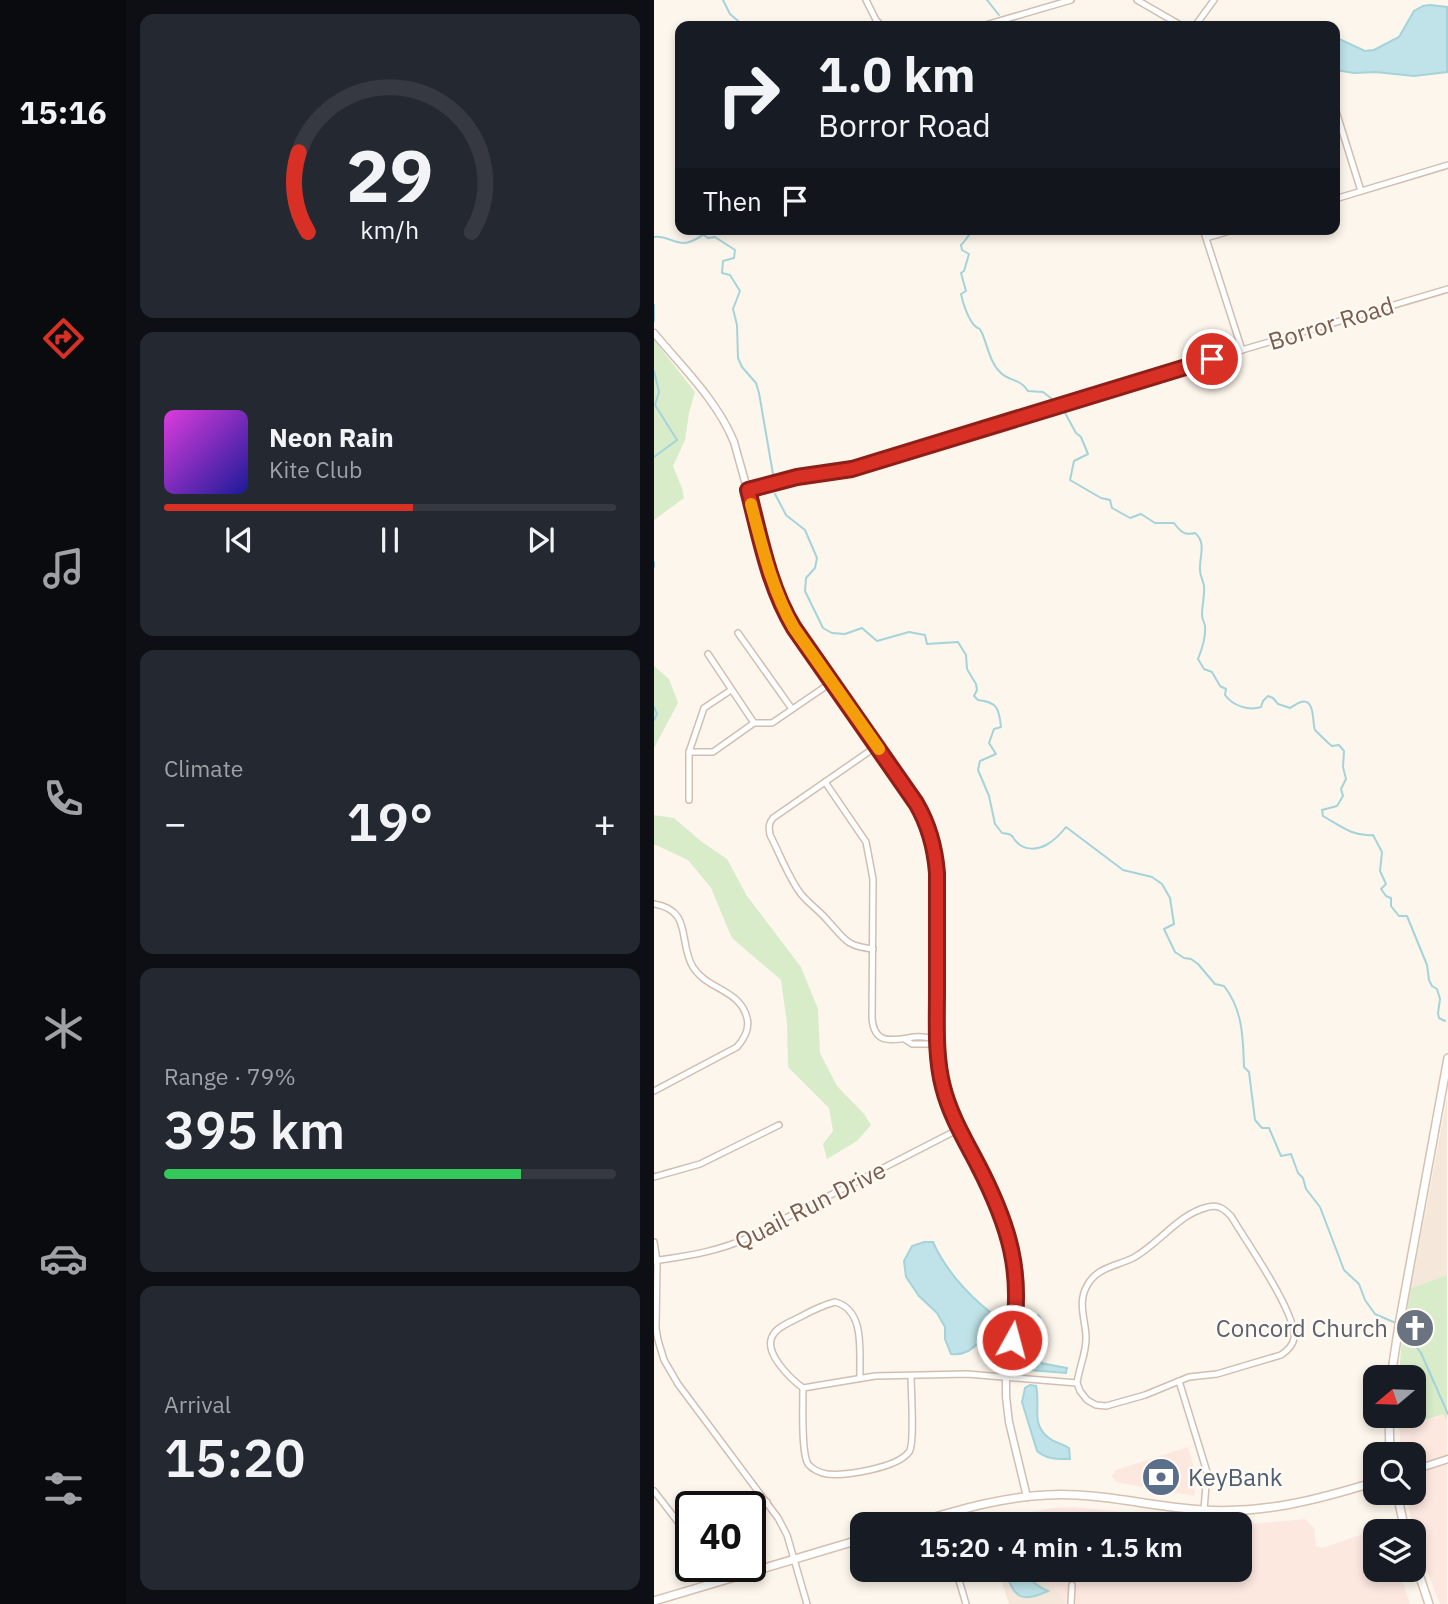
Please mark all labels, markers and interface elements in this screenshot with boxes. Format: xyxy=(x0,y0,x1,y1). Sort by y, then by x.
text: 1.0 km xyxy=(818,42,976,105)
icon: right xyxy=(703,49,794,140)
text: 15:16 xyxy=(19,91,107,133)
text: Borror Road xyxy=(818,104,991,146)
text: 29 xyxy=(346,127,434,222)
icon: arrive xyxy=(776,182,814,220)
text: Then xyxy=(703,184,762,218)
text: km/h xyxy=(361,213,419,246)
street label: Borror Road xyxy=(1264,289,1398,357)
icon: directions xyxy=(39,314,88,363)
pin xyxy=(1182,329,1242,389)
icon: arrive xyxy=(1193,340,1231,378)
text: Neon Rain xyxy=(269,420,394,454)
text: Kite Club xyxy=(269,454,362,484)
icon: previous xyxy=(220,521,258,559)
icon: pause xyxy=(371,521,409,559)
icon: next xyxy=(522,521,560,559)
icon: music xyxy=(39,544,88,593)
text: Climate xyxy=(164,753,243,783)
icon: phone xyxy=(39,774,88,823)
text: 19° xyxy=(347,788,433,855)
text: − xyxy=(164,798,187,847)
text: + xyxy=(593,798,616,847)
icon: climate xyxy=(39,1004,88,1053)
text: Range · 79% xyxy=(164,1061,296,1091)
text: 395 km xyxy=(164,1096,345,1163)
street label: Quail Run Drive xyxy=(729,1153,891,1257)
icon: car xyxy=(39,1234,88,1283)
position arrow xyxy=(975,1303,1049,1377)
church icon: Concord Church xyxy=(1394,1307,1436,1349)
place label: Concord Church xyxy=(1216,1312,1388,1344)
north arrow xyxy=(1363,1365,1426,1428)
map controls xyxy=(1363,1365,1426,1582)
text: Arrival xyxy=(164,1389,231,1419)
text: 15:20 xyxy=(164,1424,305,1491)
button: search xyxy=(1363,1442,1426,1505)
bank icon: KeyBank xyxy=(1140,1456,1182,1498)
place label: KeyBank xyxy=(1188,1461,1283,1493)
icon: filters xyxy=(39,1464,88,1513)
speed limit sign: 40 xyxy=(675,1491,766,1582)
button: layers xyxy=(1363,1519,1426,1582)
text: 15:20 · 4 min · 1.5 km xyxy=(919,1530,1183,1564)

